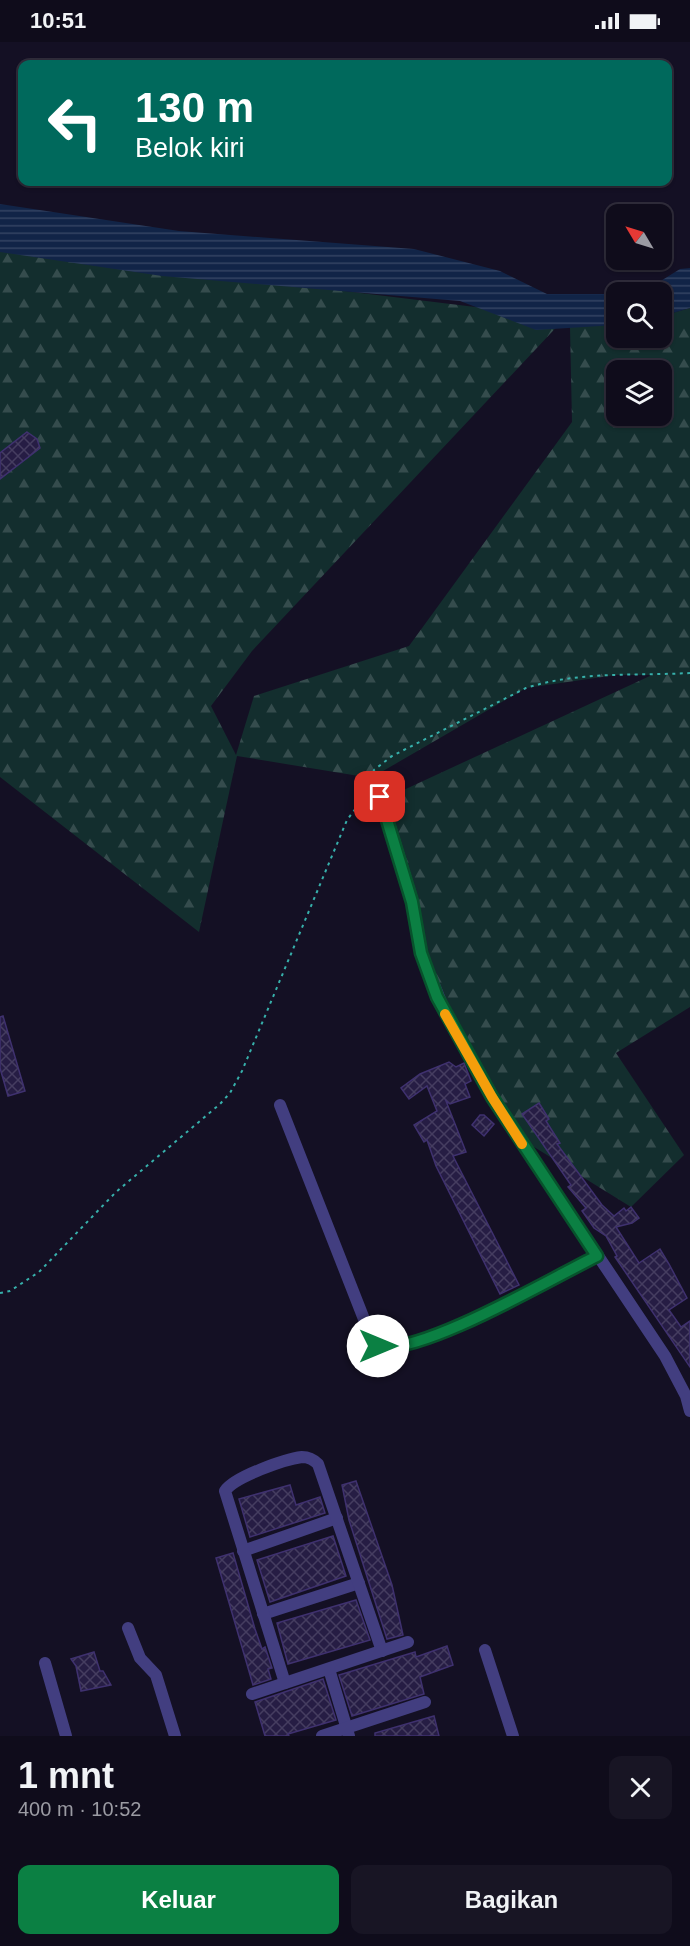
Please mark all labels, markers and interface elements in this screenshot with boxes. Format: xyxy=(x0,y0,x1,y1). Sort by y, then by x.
text: 10:51 xyxy=(30,8,86,33)
icon: left xyxy=(36,84,114,162)
text: 130 m xyxy=(135,84,254,131)
text: Belok kiri xyxy=(135,133,245,163)
north arrow xyxy=(606,204,672,270)
map controls xyxy=(606,204,672,426)
button: search xyxy=(606,282,672,348)
button: layers xyxy=(606,360,672,426)
pin xyxy=(354,771,405,822)
icon: arrive xyxy=(363,780,396,813)
position arrow xyxy=(346,1314,410,1378)
text: 1 mnt xyxy=(18,1755,114,1796)
button: close xyxy=(609,1756,672,1819)
text: 400 m · 10:52 xyxy=(18,1798,141,1820)
button: Keluar xyxy=(18,1865,339,1934)
button: Bagikan xyxy=(351,1865,672,1934)

